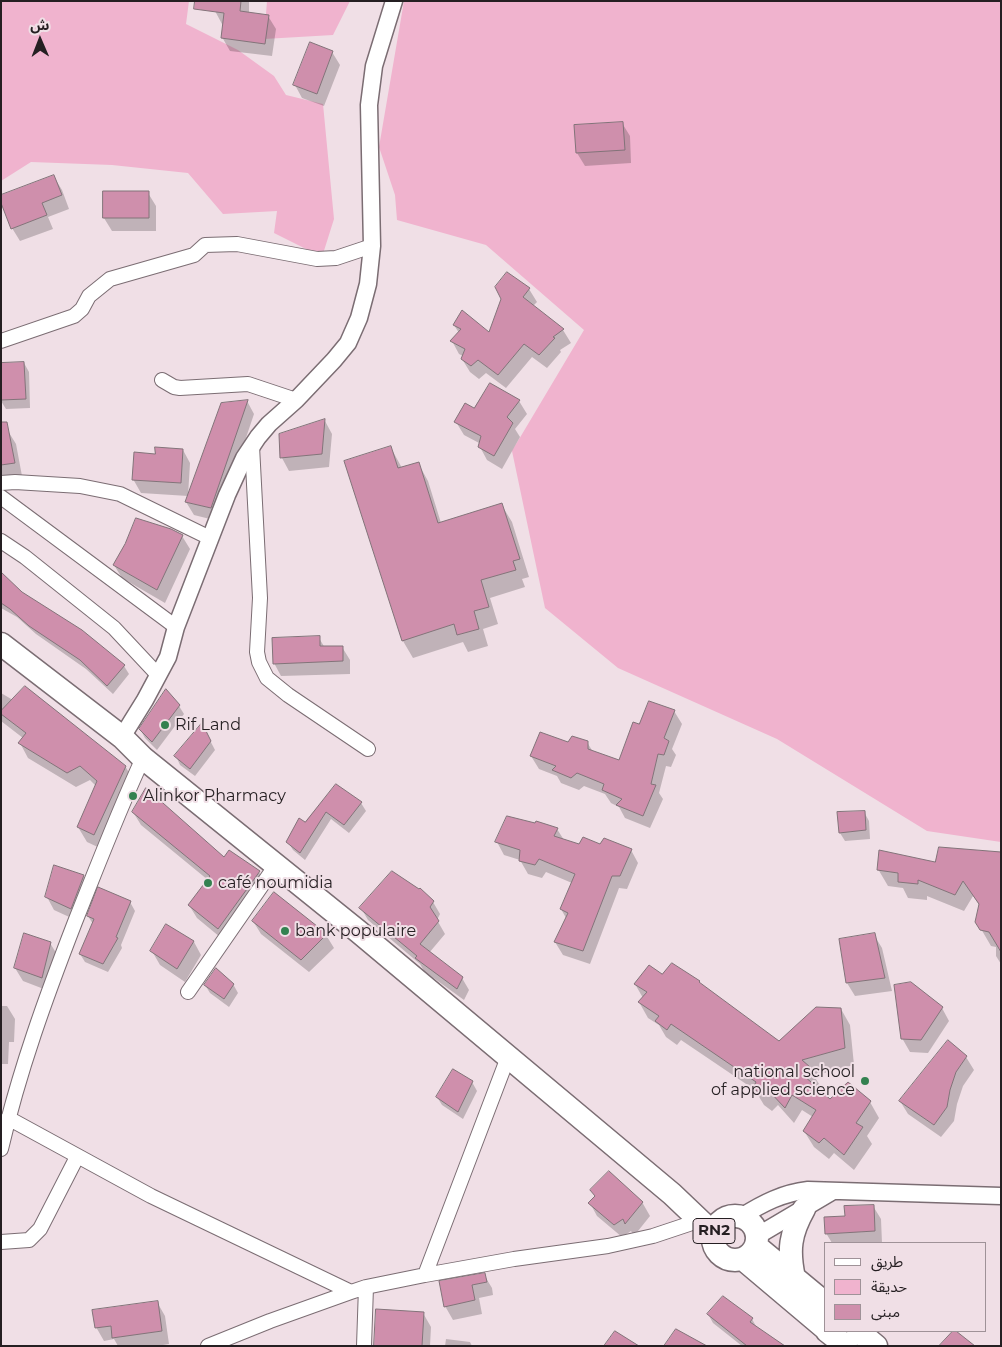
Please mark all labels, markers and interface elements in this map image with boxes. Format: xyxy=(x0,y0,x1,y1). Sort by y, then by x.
north arrow xyxy=(15,15,65,65)
text: ش xyxy=(30,16,49,34)
place label: Rif Land xyxy=(175,715,241,735)
marker: Rif Land xyxy=(159,719,171,731)
place label: Alinkor Pharmacy xyxy=(143,786,286,806)
marker: Alinkor Pharmacy xyxy=(127,790,139,802)
place label: café noumidia xyxy=(218,873,333,893)
marker: café noumidia xyxy=(202,877,214,889)
place label: bank populaire xyxy=(295,921,416,941)
marker: bank populaire xyxy=(279,925,291,937)
place label: national school of applied science xyxy=(711,1062,855,1100)
marker: national school of applied science xyxy=(859,1075,871,1087)
road number: RN2 xyxy=(693,1218,735,1244)
legend xyxy=(824,1242,987,1332)
text: طريق xyxy=(871,1252,903,1271)
text: حديقة xyxy=(871,1277,907,1296)
text: مبنى xyxy=(871,1302,900,1321)

